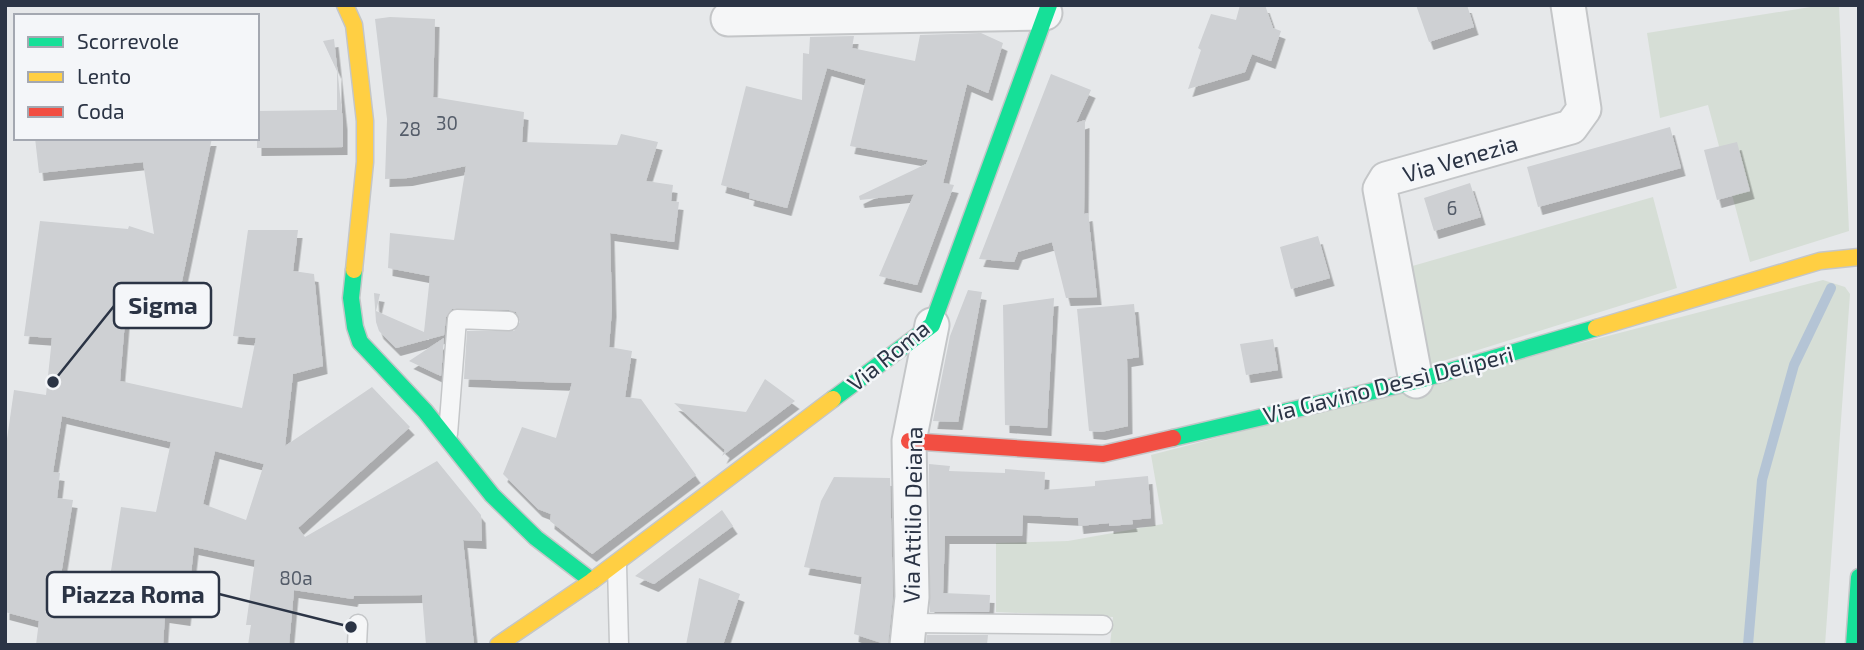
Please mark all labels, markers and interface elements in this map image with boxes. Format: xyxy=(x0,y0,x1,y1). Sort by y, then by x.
legend xyxy=(14,14,259,140)
text: Scorrevole xyxy=(77,28,179,53)
text: Lento xyxy=(77,63,131,88)
text: Coda xyxy=(77,98,124,123)
house number: 30 xyxy=(436,111,458,134)
house number: 28 xyxy=(399,117,421,140)
street label: Via Venezia xyxy=(1399,128,1521,188)
house number: 6 xyxy=(1447,196,1457,219)
callout: Sigma xyxy=(114,283,211,328)
text: Sigma xyxy=(128,290,198,319)
street label: Via Roma xyxy=(841,313,935,397)
street label: Via Gavino Dessì Deliperi xyxy=(1260,339,1516,429)
street label: Via Attilio Deiana xyxy=(896,426,928,604)
house number: 80a xyxy=(279,566,313,589)
callout: Piazza Roma xyxy=(47,572,219,617)
text: Piazza Roma xyxy=(61,579,205,608)

